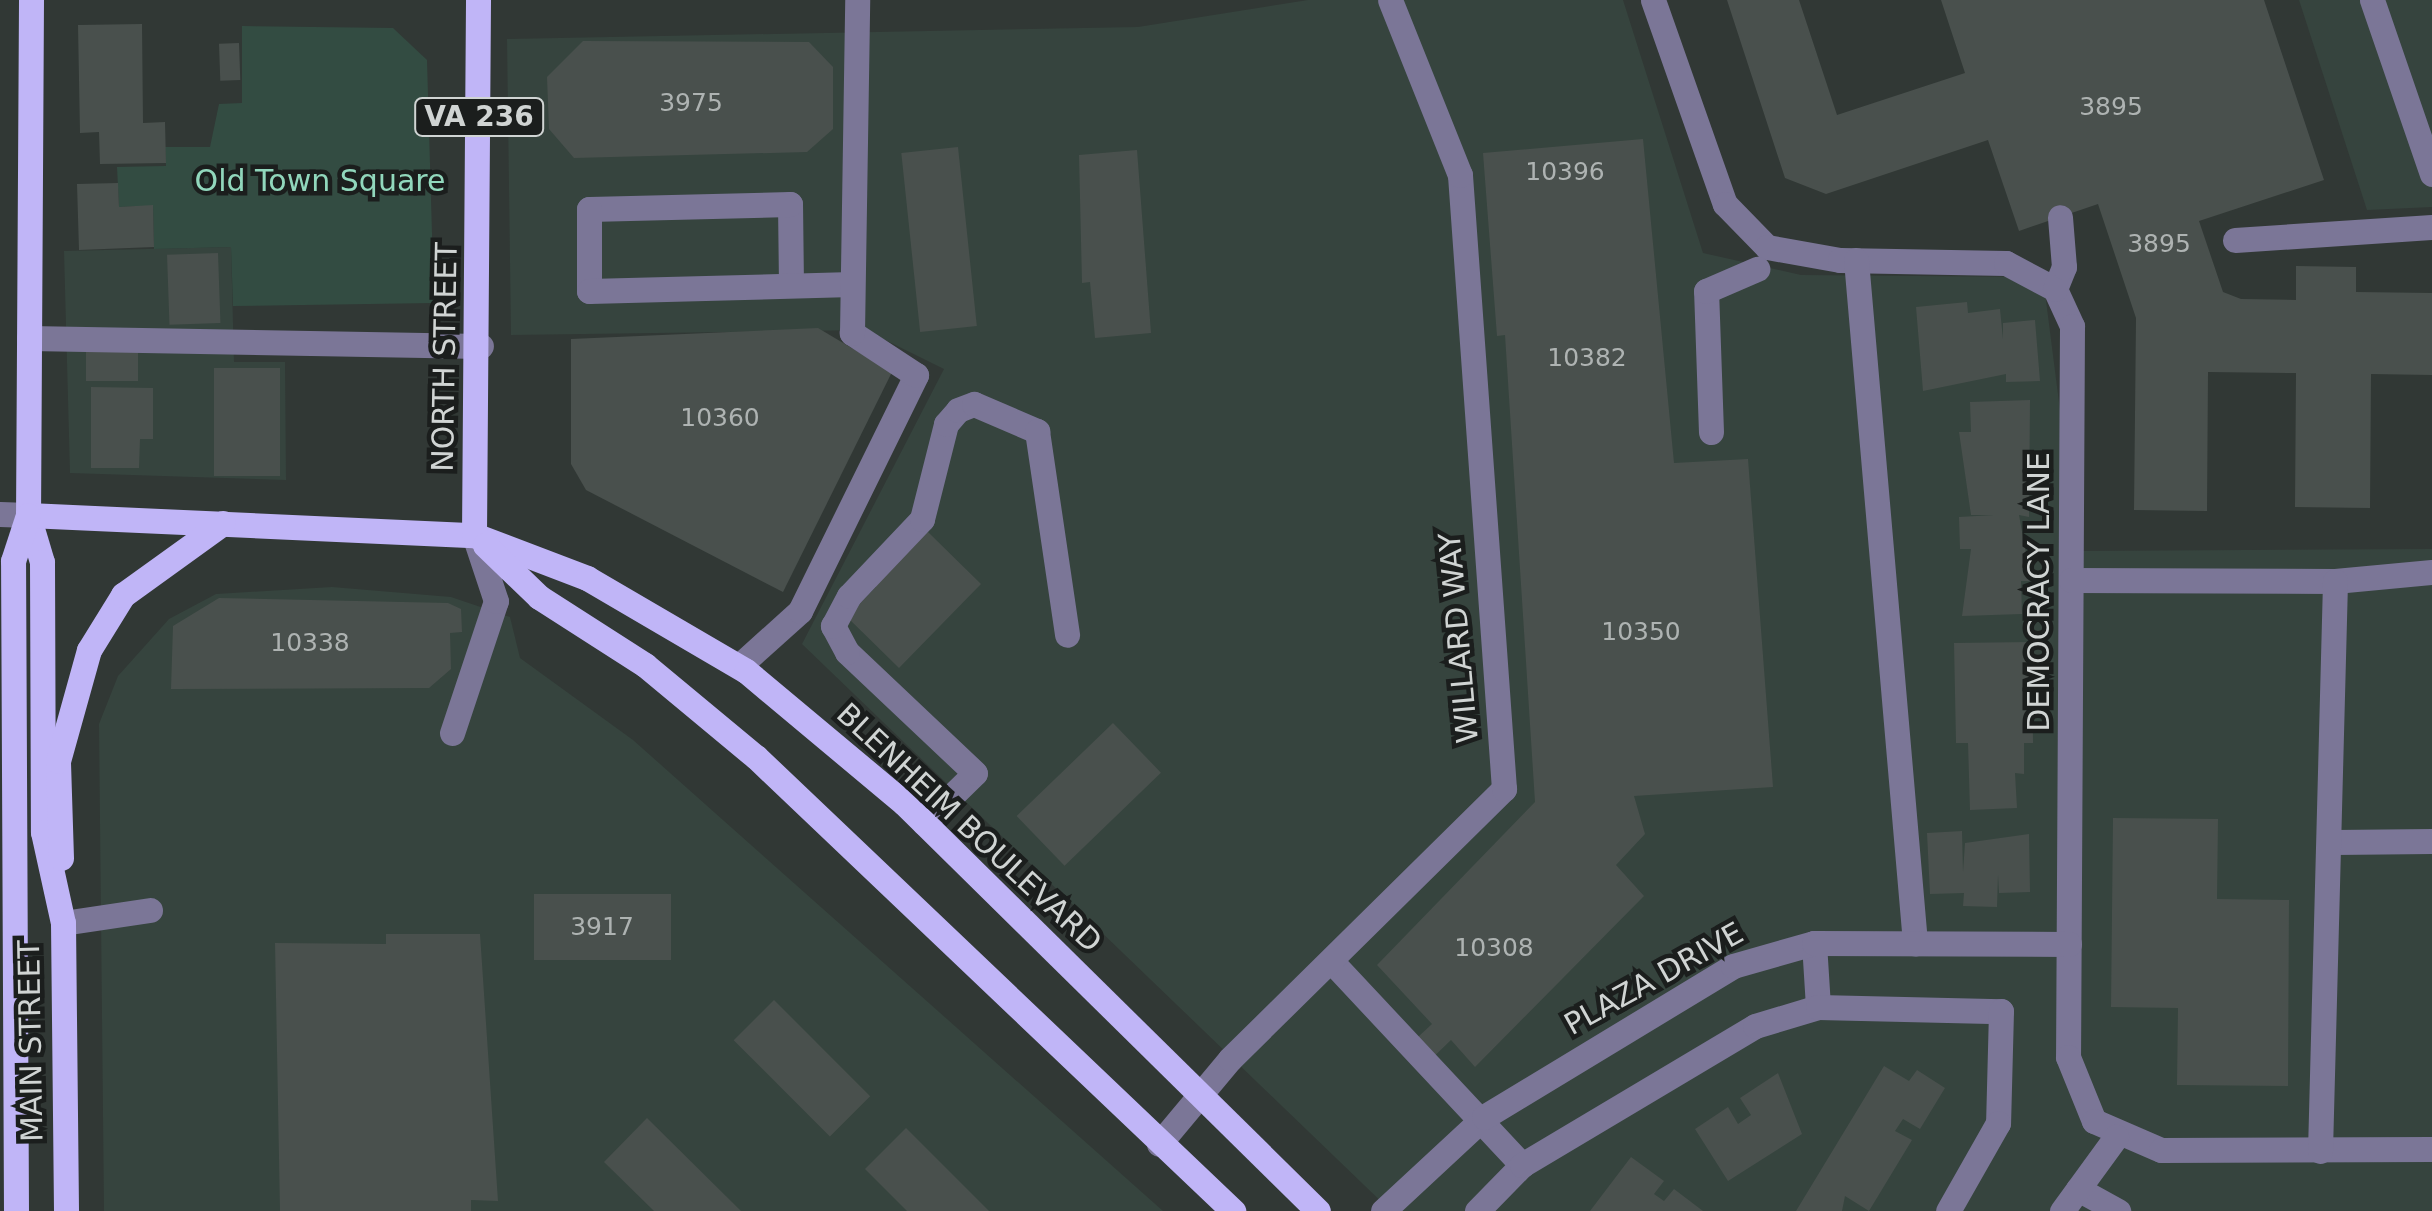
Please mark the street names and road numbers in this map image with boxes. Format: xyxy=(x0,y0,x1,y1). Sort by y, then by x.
road number: VA 236 xyxy=(414,94,544,140)
street label: NORTH STREET xyxy=(425,242,465,472)
street label: DEMOCRACY LANE xyxy=(2021,452,2057,732)
street label: WILLARD WAY xyxy=(1432,531,1486,745)
street label: BLENHEIM BOULEVARD xyxy=(829,696,1109,960)
street label: PLAZA DRIVE xyxy=(1558,915,1750,1043)
street label: MAIN STREET xyxy=(11,940,51,1142)

